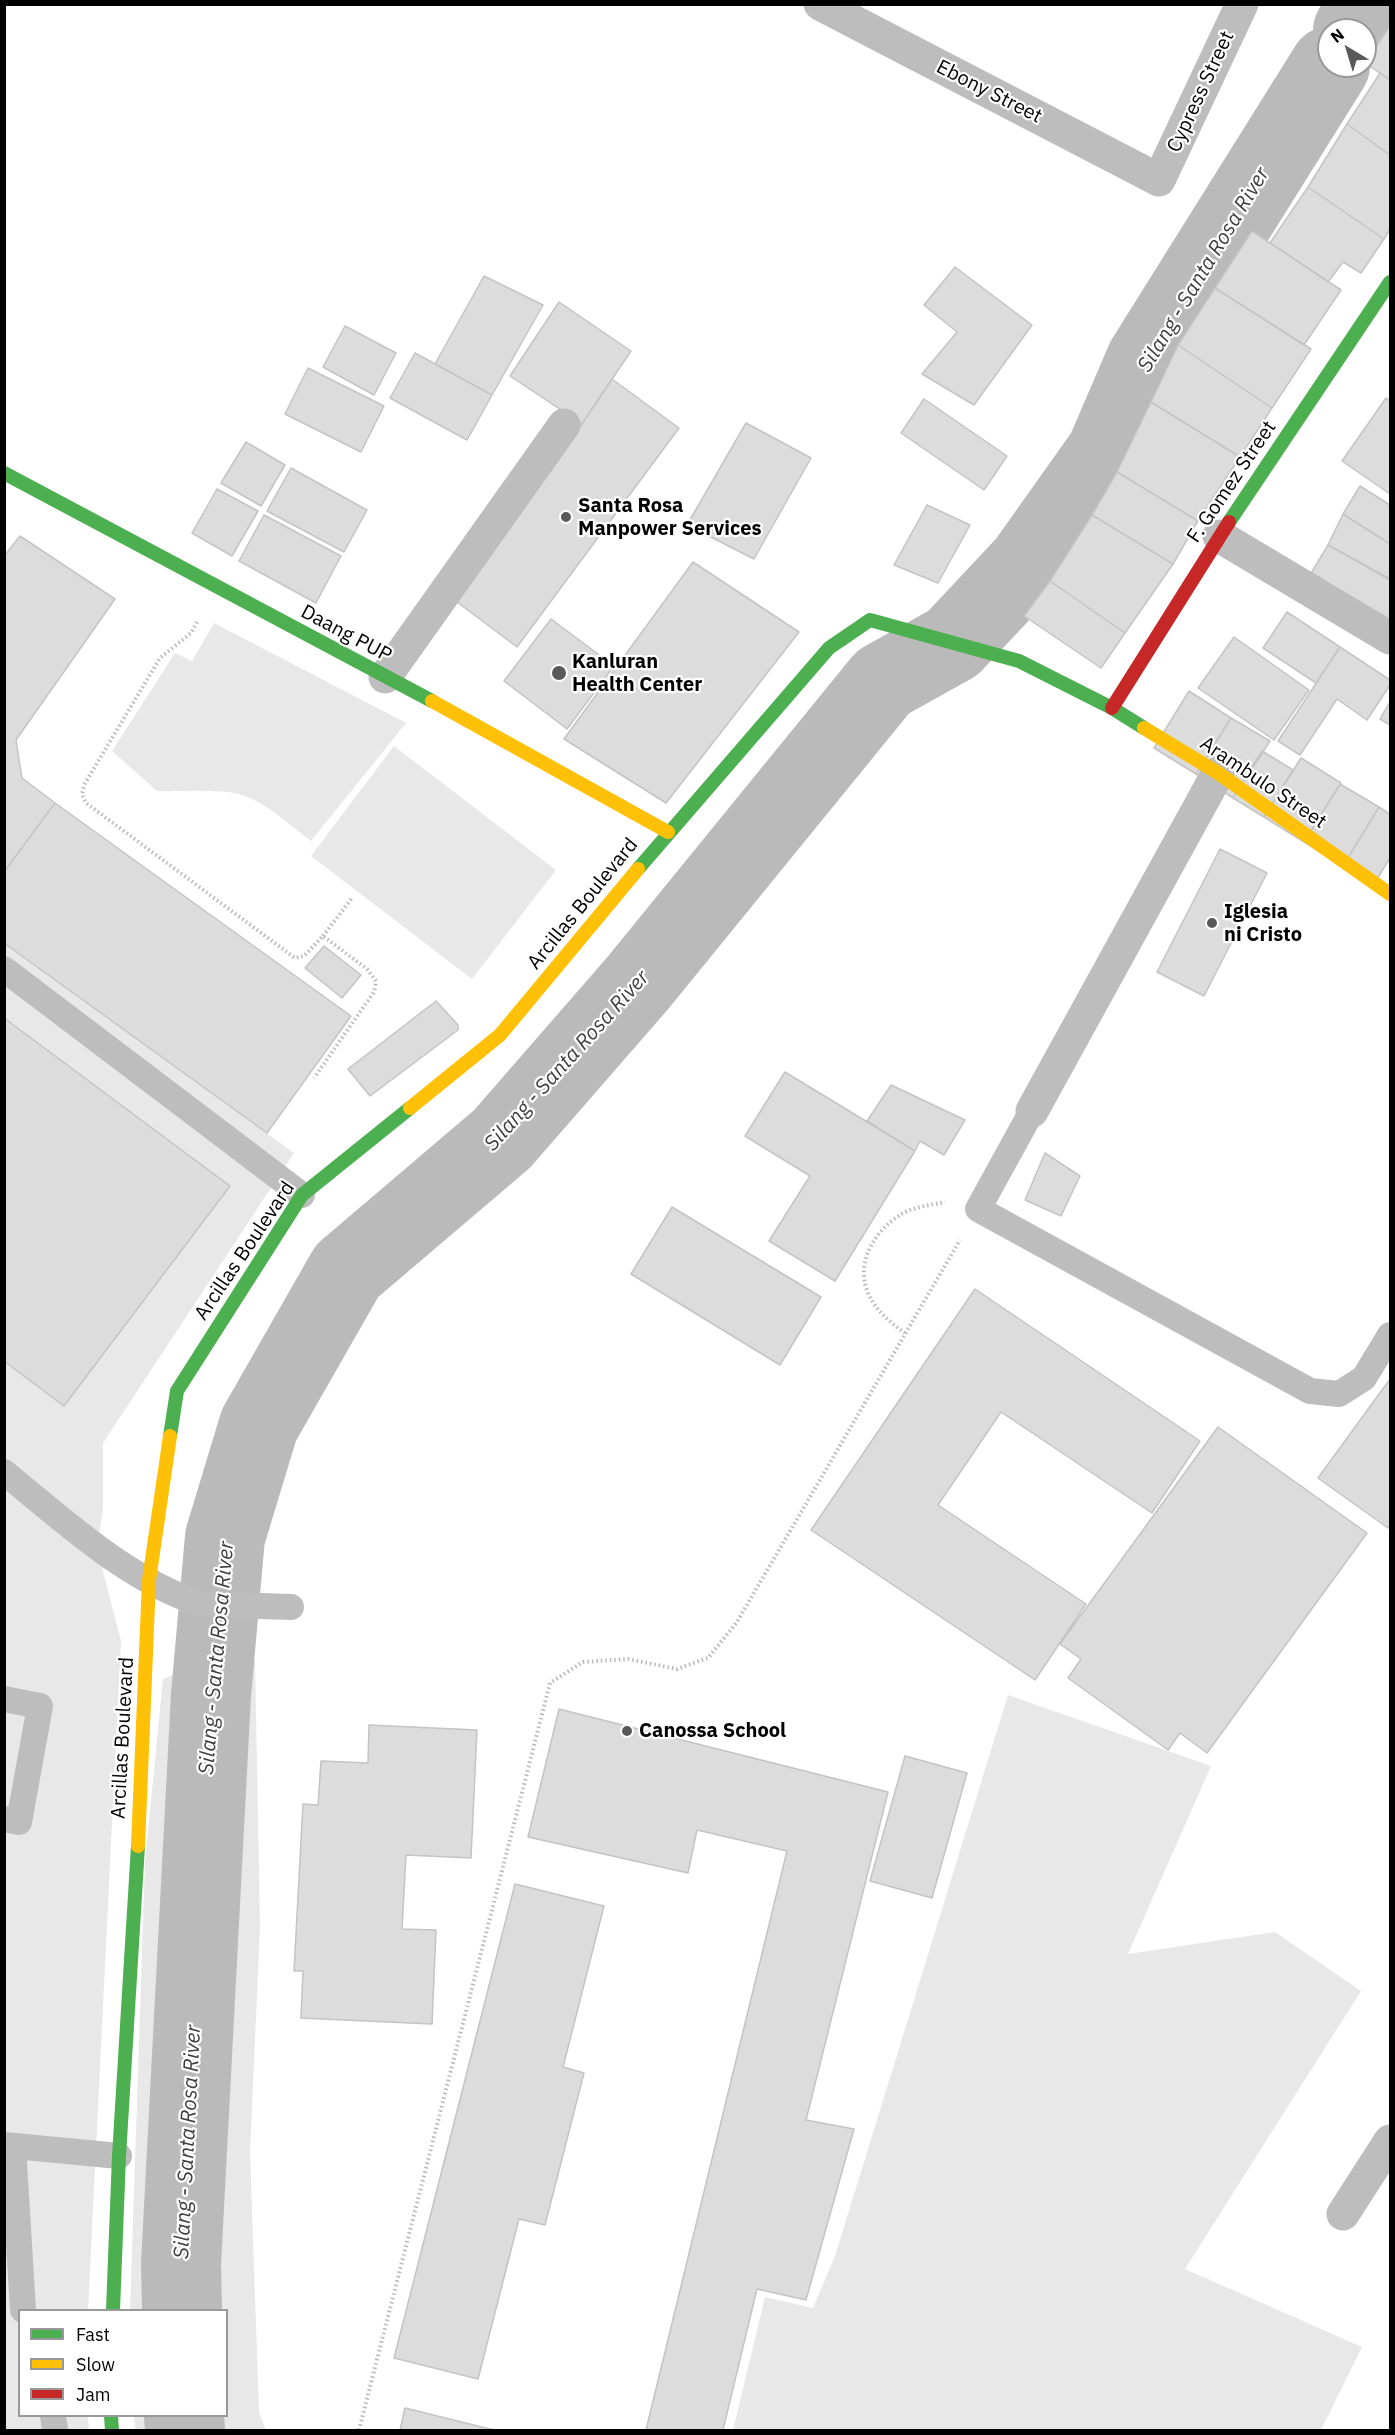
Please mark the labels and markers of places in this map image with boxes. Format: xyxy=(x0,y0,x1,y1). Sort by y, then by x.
place label: Santa Rosa Manpower Services xyxy=(578,494,762,541)
marker: Santa Rosa Manpower Services xyxy=(559,510,573,524)
place label: Kanluran Health Center xyxy=(572,650,702,697)
marker: Kanluran Health Center xyxy=(550,664,568,682)
place label: Iglesia ni Cristo xyxy=(1224,900,1302,947)
marker: Iglesia ni Cristo xyxy=(1205,916,1219,930)
place label: Canossa School xyxy=(639,1719,786,1743)
marker: Canossa School xyxy=(620,1724,634,1738)

